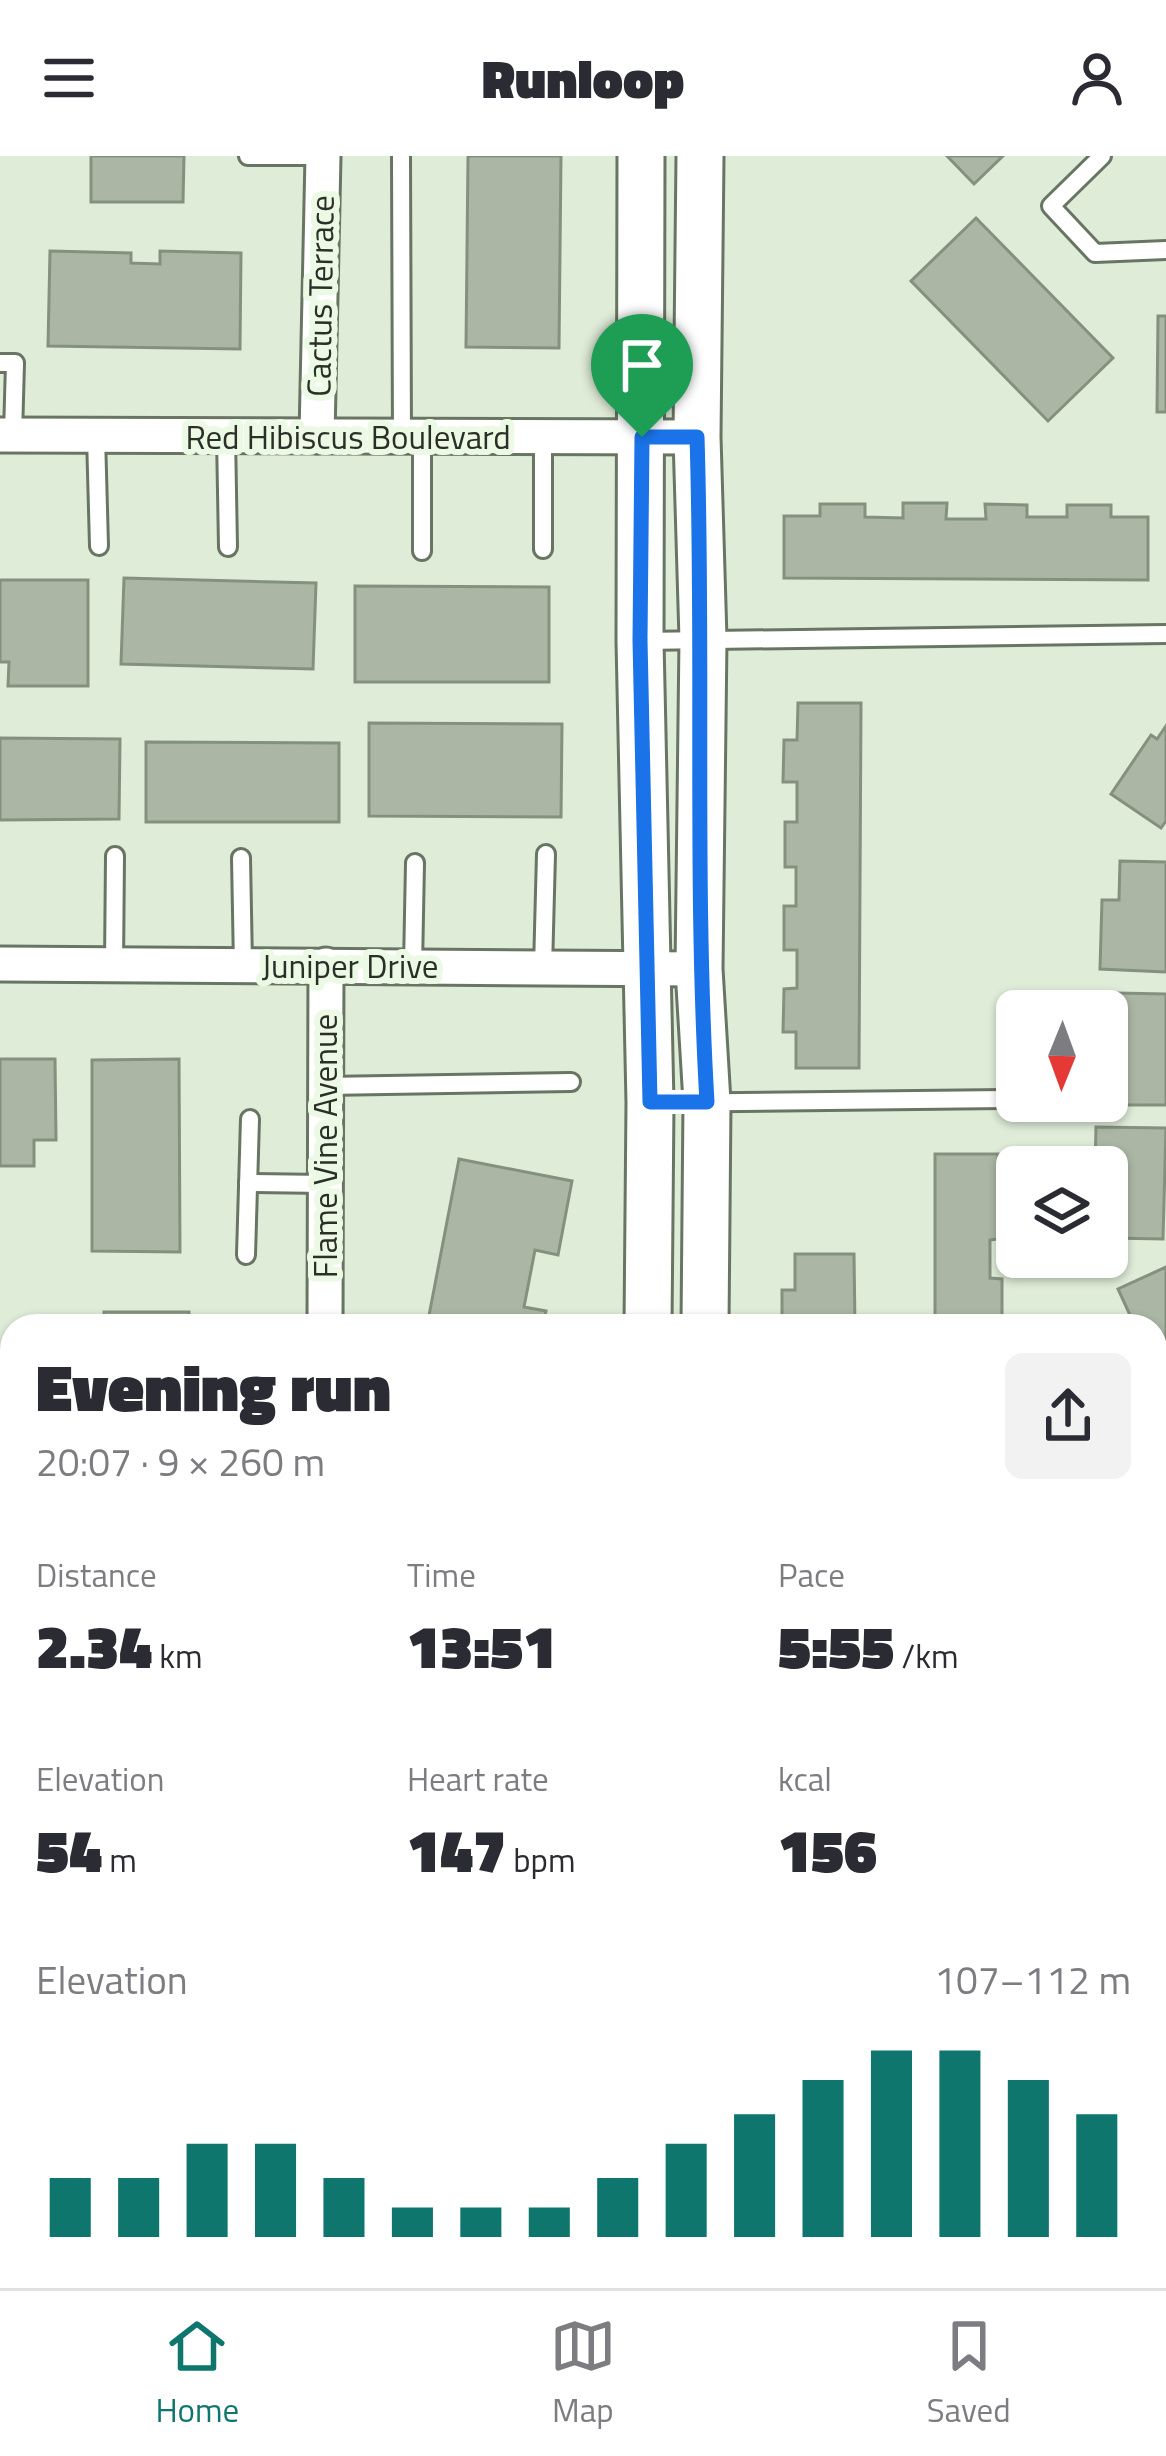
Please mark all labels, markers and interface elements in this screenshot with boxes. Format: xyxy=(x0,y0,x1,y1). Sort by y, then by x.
text: Runloop xyxy=(482,37,684,119)
icon: menu xyxy=(36,45,102,111)
icon: person xyxy=(1064,45,1130,111)
street label: Cactus Terrace xyxy=(293,195,347,397)
pin xyxy=(591,314,693,437)
icon: arrive xyxy=(609,332,675,398)
street label: Red Hibiscus Boulevard xyxy=(185,412,511,462)
street label: Juniper Drive xyxy=(262,941,438,991)
north arrow xyxy=(996,990,1128,1122)
map controls xyxy=(996,990,1128,1278)
street label: Flame Vine Avenue xyxy=(300,1014,350,1278)
button: layers xyxy=(996,1146,1128,1278)
text: Evening run xyxy=(36,1336,391,1437)
button: share xyxy=(1005,1353,1131,1479)
text: 20:07 · 9 × 260 m xyxy=(36,1432,325,1491)
text: Distance xyxy=(36,1550,157,1600)
text: Time xyxy=(407,1550,476,1600)
text: Pace xyxy=(778,1550,845,1600)
text: 2.34 xyxy=(36,1600,152,1691)
text: 13:51 xyxy=(407,1600,556,1691)
text: 5:55 xyxy=(778,1600,894,1691)
text: km xyxy=(152,1631,203,1681)
text: /km xyxy=(894,1631,959,1681)
text: Elevation xyxy=(36,1754,164,1804)
text: Heart rate xyxy=(407,1754,549,1804)
text: kcal xyxy=(778,1754,832,1804)
text: 54 xyxy=(36,1804,102,1895)
text: 147 xyxy=(407,1804,506,1895)
text: 156 xyxy=(778,1804,877,1895)
text: m xyxy=(102,1835,137,1885)
text: bpm xyxy=(506,1835,576,1885)
text: Elevation xyxy=(36,1950,188,2009)
text: 107–112 m xyxy=(934,1950,1131,2009)
tab: Home xyxy=(155,2313,239,2435)
tab: Map xyxy=(550,2313,616,2435)
tab: Saved xyxy=(927,2313,1011,2435)

